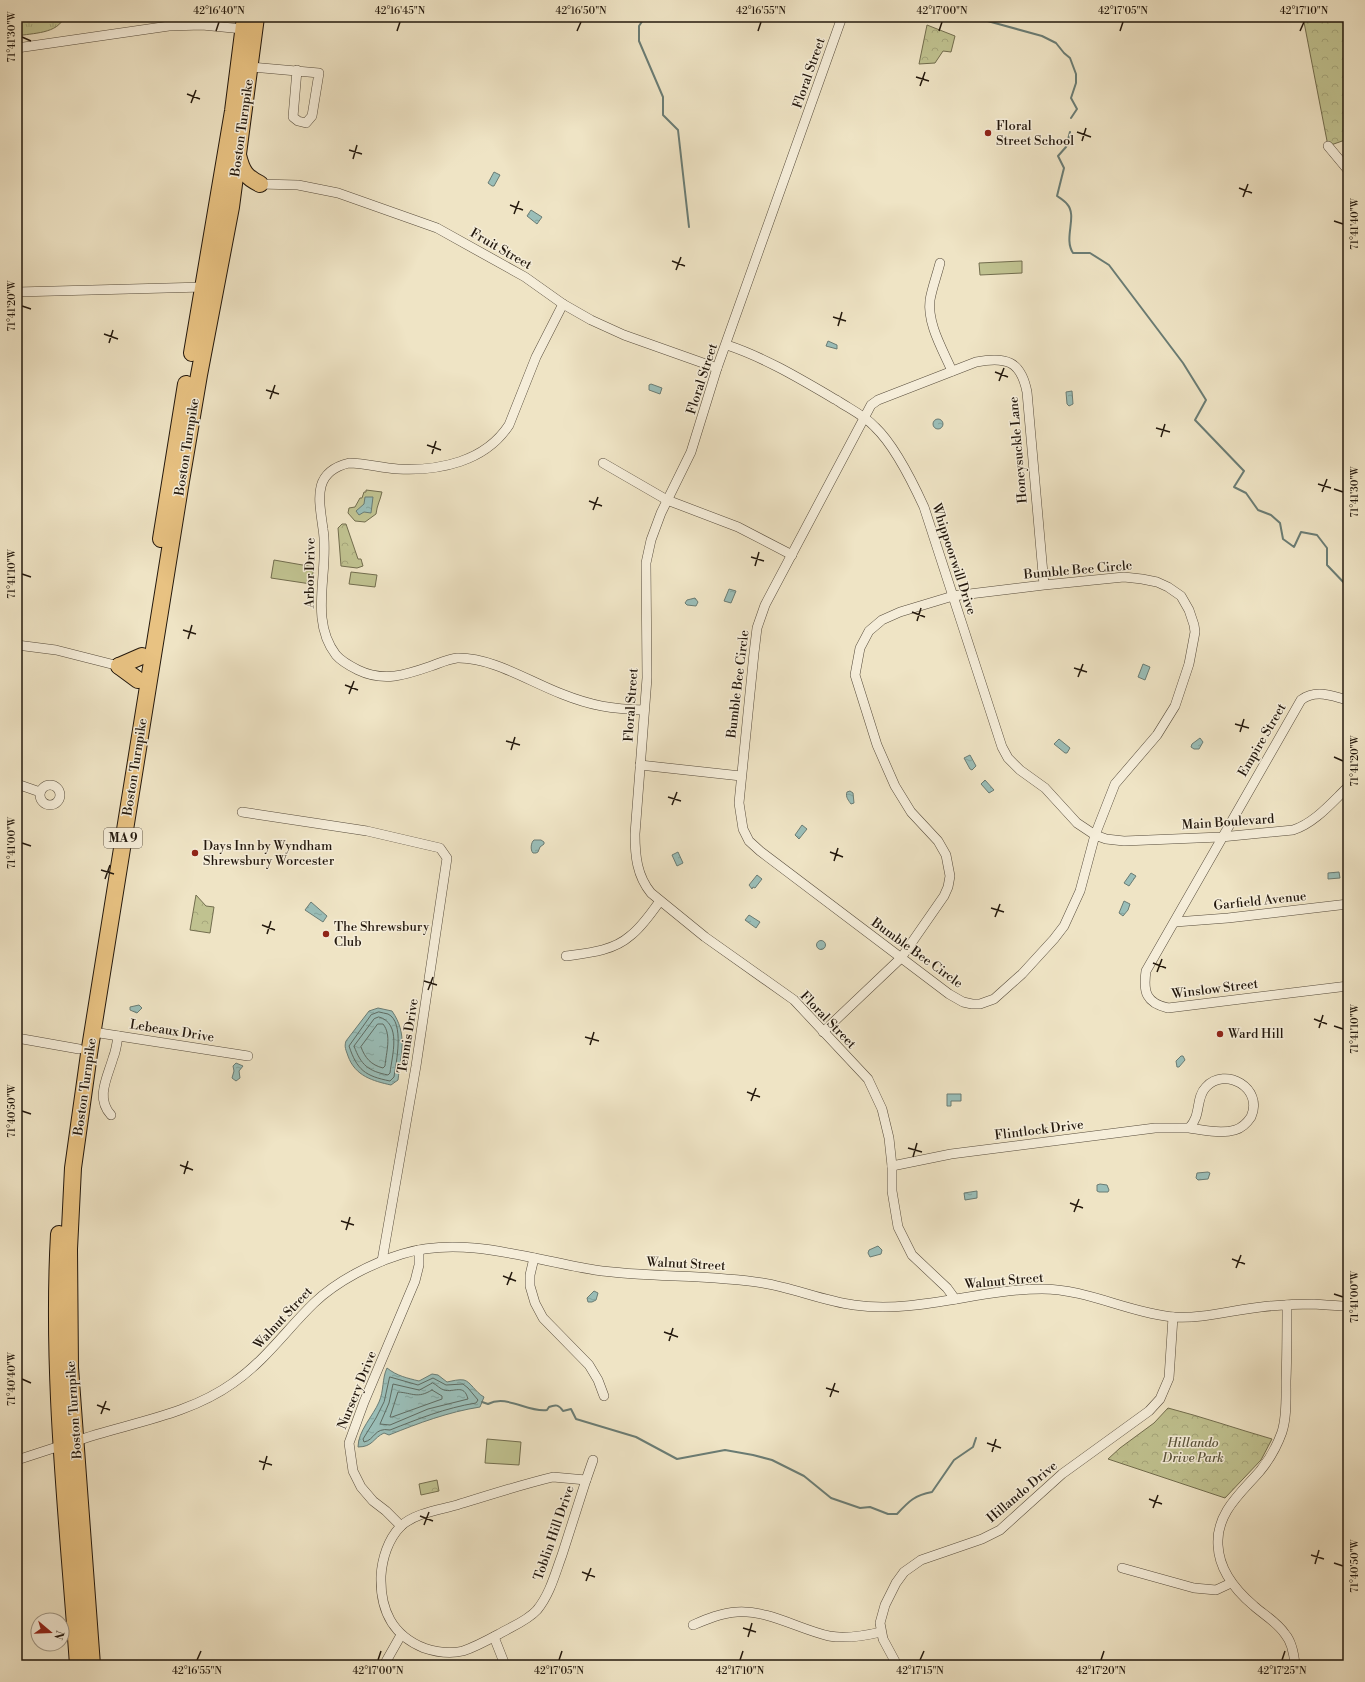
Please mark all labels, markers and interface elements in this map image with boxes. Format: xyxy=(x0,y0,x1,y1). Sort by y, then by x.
text: 42°16'40"N xyxy=(193,5,245,17)
text: 42°16'45"N xyxy=(375,5,426,17)
text: 42°16'50"N xyxy=(555,5,607,17)
text: 42°16'55"N xyxy=(736,5,787,17)
text: 42°17'00"N xyxy=(917,5,968,17)
text: 42°17'05"N xyxy=(1098,5,1148,17)
text: 42°17'10"N xyxy=(1280,5,1329,17)
text: 71°41'30"W xyxy=(6,11,18,63)
street label: Floral Street xyxy=(789,35,829,110)
street label: Boston Turnpike xyxy=(227,78,257,179)
place label: Floral Street School xyxy=(996,118,1074,149)
marker: Floral Street School xyxy=(983,128,993,138)
text: 71°41'40"W xyxy=(1349,197,1361,250)
street label: Fruit Street xyxy=(467,225,535,273)
text: 71°41'20"W xyxy=(6,279,18,332)
street label: Floral Street xyxy=(683,341,721,417)
street label: Honeysuckle Lane xyxy=(1005,395,1031,504)
street label: Boston Turnpike xyxy=(171,397,203,498)
text: 71°41'30"W xyxy=(1349,466,1361,518)
street label: Whippoorwill Drive xyxy=(928,500,980,617)
street label: Arbor Drive xyxy=(301,537,319,609)
text: 71°41'10"W xyxy=(6,548,18,599)
street label: Bumble Bee Circle xyxy=(1022,557,1133,583)
street label: Bumble Bee Circle xyxy=(723,629,753,740)
street label: Floral Street xyxy=(620,667,642,742)
street label: Empire Street xyxy=(1235,700,1290,780)
street label: Boston Turnpike xyxy=(119,717,151,818)
text: 71°41'20"W xyxy=(1349,734,1361,787)
street label: Main Boulevard xyxy=(1181,811,1276,833)
text: 71°41'00"W xyxy=(6,816,18,869)
road number: MA 9 xyxy=(104,828,142,848)
place label: Days Inn by Wyndham Shrewsbury Worcester xyxy=(203,838,335,869)
marker: Days Inn by Wyndham Shrewsbury Worcester xyxy=(190,848,200,858)
street label: Garfield Avenue xyxy=(1213,888,1308,914)
street label: Bumble Bee Circle xyxy=(867,914,966,992)
place label: The Shrewsbury Club xyxy=(334,919,430,950)
marker: The Shrewsbury Club xyxy=(321,929,331,939)
street label: Winslow Street xyxy=(1170,976,1259,1002)
street label: Floral Street xyxy=(797,988,860,1052)
street label: Tennis Drive xyxy=(394,997,422,1075)
text: 71°41'10"W xyxy=(1349,1003,1361,1054)
street label: Lebeaux Drive xyxy=(129,1016,216,1046)
place label: Ward Hill xyxy=(1227,1026,1284,1042)
marker: Ward Hill xyxy=(1215,1029,1225,1039)
street label: Boston Turnpike xyxy=(70,1037,100,1138)
text: 71°40'50"W xyxy=(6,1083,18,1138)
street label: Flintlock Drive xyxy=(994,1117,1085,1143)
street label: Walnut Street xyxy=(645,1254,726,1274)
street label: Walnut Street xyxy=(963,1270,1045,1293)
text: 71°41'00"W xyxy=(1349,1270,1361,1323)
street label: Walnut Street xyxy=(249,1283,316,1353)
street label: Nursery Drive xyxy=(334,1348,380,1431)
text: 71°40'40"W xyxy=(6,1351,18,1406)
street label: Boston Turnpike xyxy=(63,1360,85,1461)
park label: Hillando Drive Park xyxy=(1161,1435,1224,1466)
street label: Hillando Drive xyxy=(983,1458,1061,1526)
street label: Toblin Hill Drive xyxy=(530,1483,578,1583)
text: 71°40'50"W xyxy=(1349,1538,1361,1593)
north arrow xyxy=(30,1612,70,1652)
text: N xyxy=(50,1629,67,1642)
text: 42°16'55"N xyxy=(172,1665,223,1677)
text: 42°17'00"N xyxy=(353,1665,404,1677)
text: 42°17'05"N xyxy=(534,1665,584,1677)
text: 42°17'10"N xyxy=(716,1665,765,1677)
text: 42°17'15"N xyxy=(896,1665,944,1677)
text: 42°17'20"N xyxy=(1076,1665,1127,1677)
text: 42°17'25"N xyxy=(1258,1665,1307,1677)

